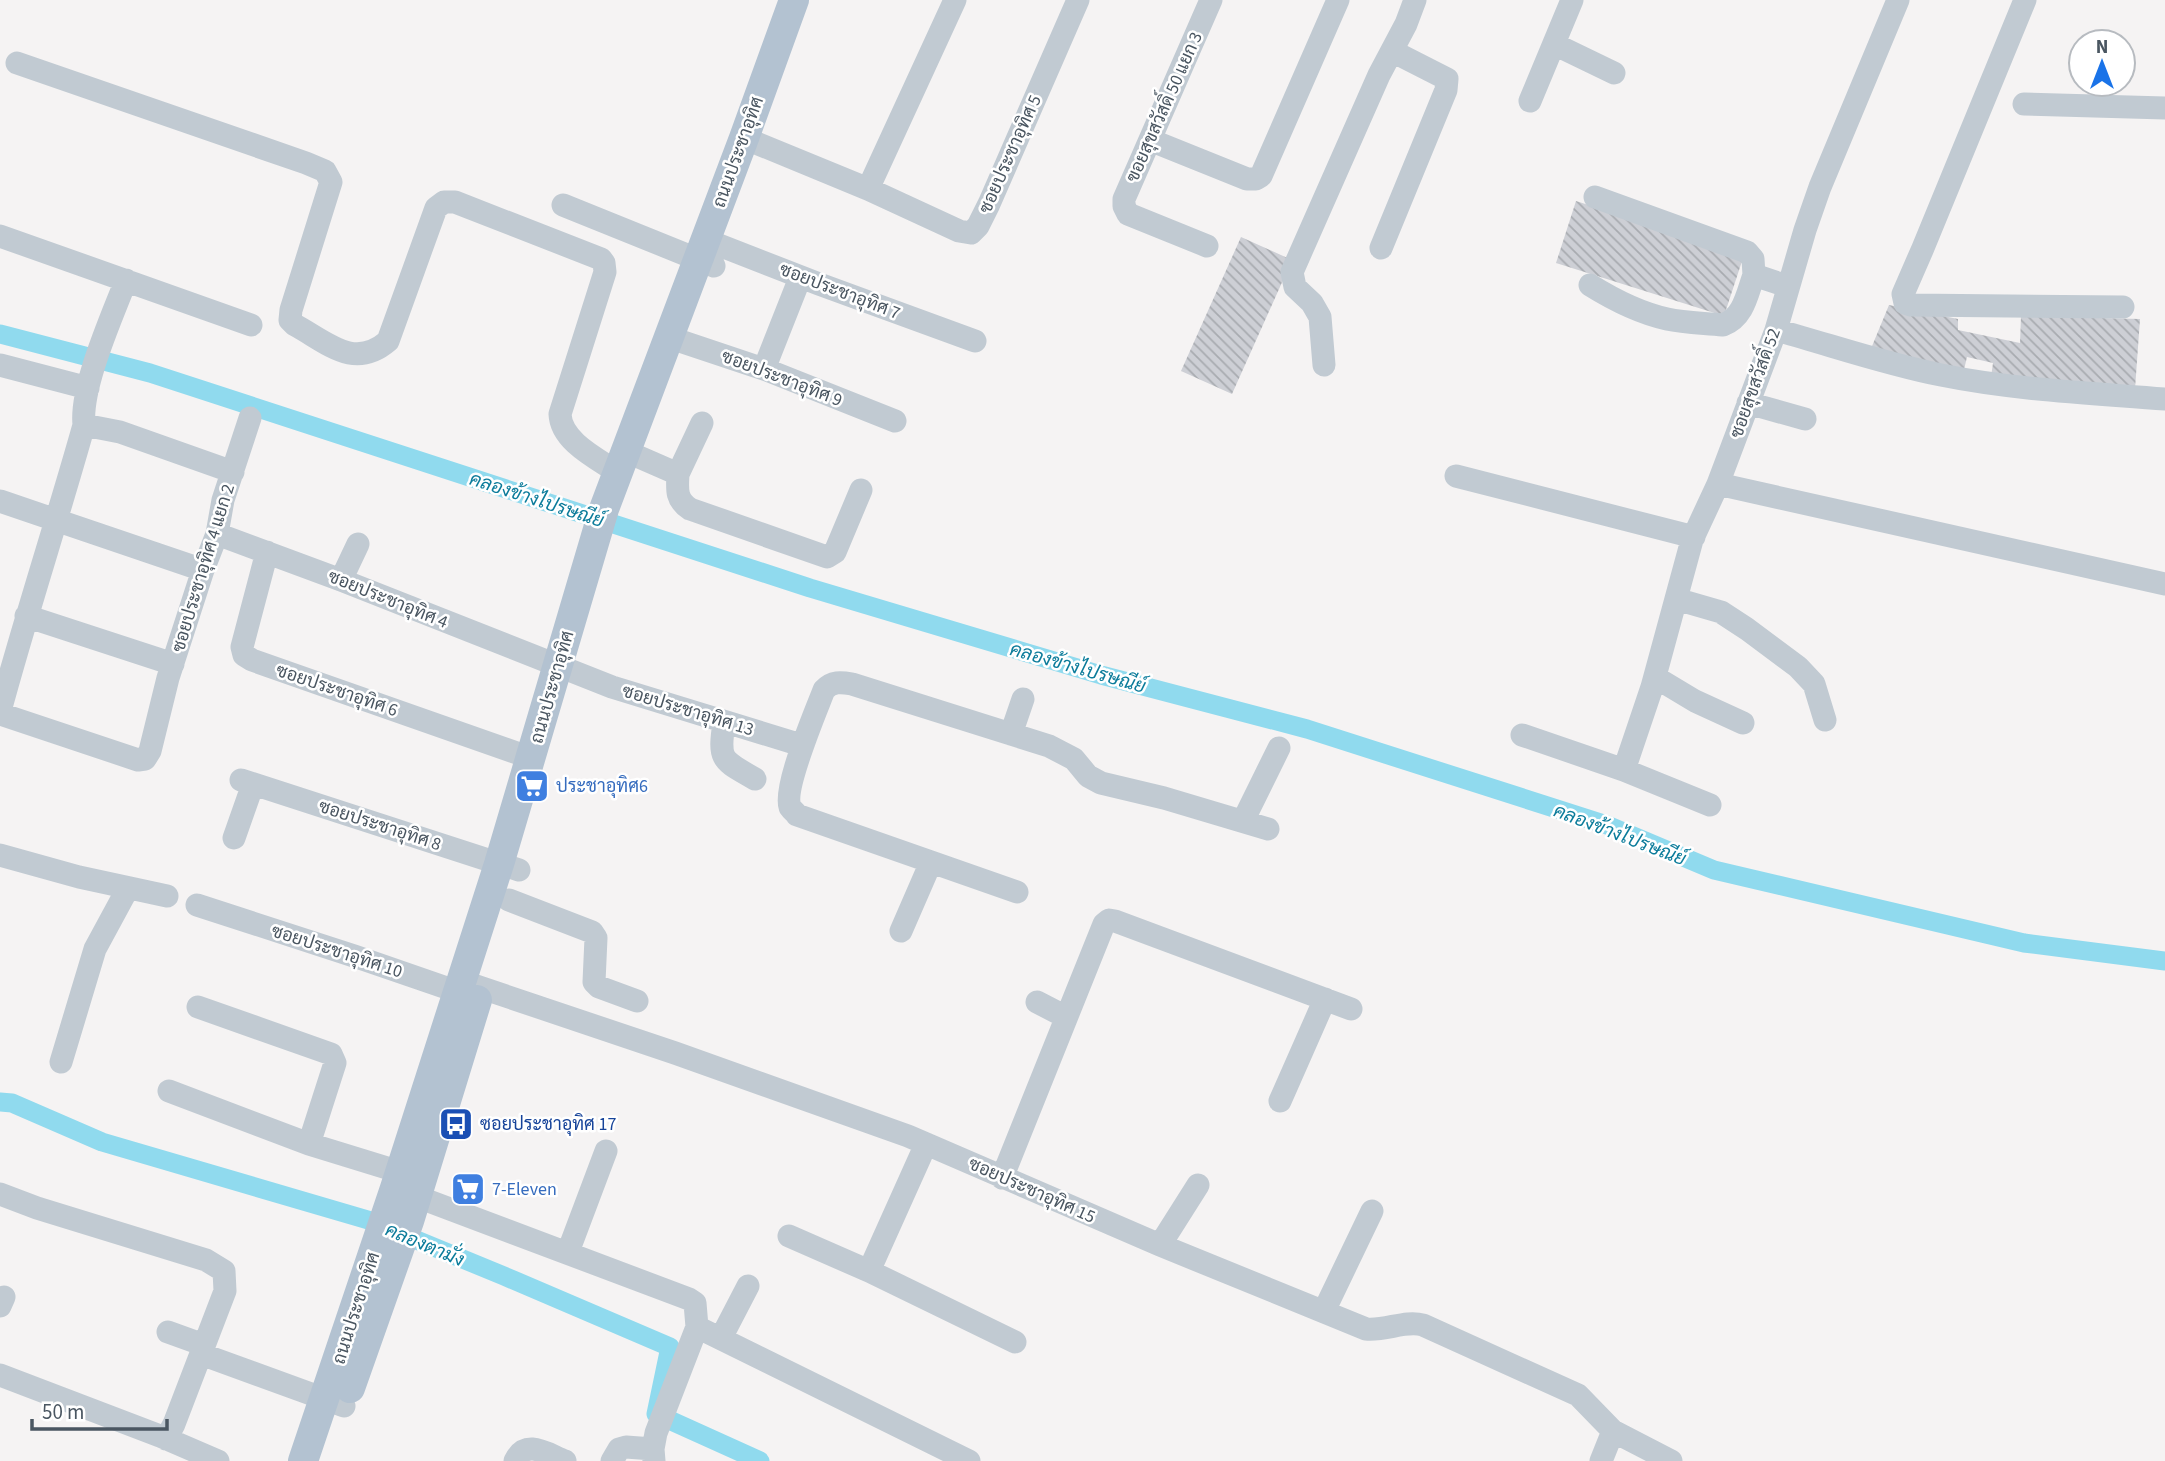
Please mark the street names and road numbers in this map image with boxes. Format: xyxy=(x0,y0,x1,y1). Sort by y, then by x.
street label: ฃอยสุขสวัสดิ์ 50 แยก 3 xyxy=(1116,26,1209,186)
street label: ซอยประชาอุทิศ 5 xyxy=(973,91,1048,218)
street label: ถนนประชาอุทิศ xyxy=(707,93,770,211)
street label: ซอยประชาอุทิศ 7 xyxy=(776,257,904,326)
street label: ซอยสุขสวัสดิ์ 52 xyxy=(1720,323,1787,442)
street label: ซอยประชาอุทิศ 9 xyxy=(718,344,846,413)
street label: ซอยประชาอุทิศ 4 แยก 2 xyxy=(166,481,241,655)
street label: ซอยประชาอุทิศ 4 xyxy=(324,564,452,635)
street label: ถนนประชาอุทิศ xyxy=(524,628,581,747)
street label: ซอยประชาอุทิศ 6 xyxy=(272,658,401,723)
street label: ซอยประชาอุทิศ 13 xyxy=(619,679,757,742)
street label: ซอยประชาอุทิศ 8 xyxy=(315,794,444,857)
street label: ซอยประชาอุทิศ 10 xyxy=(268,919,406,984)
street label: ซอยประชาอุทิศ 15 xyxy=(964,1151,1099,1230)
street label: ถนนประชาอุทิศ xyxy=(327,1249,386,1367)

